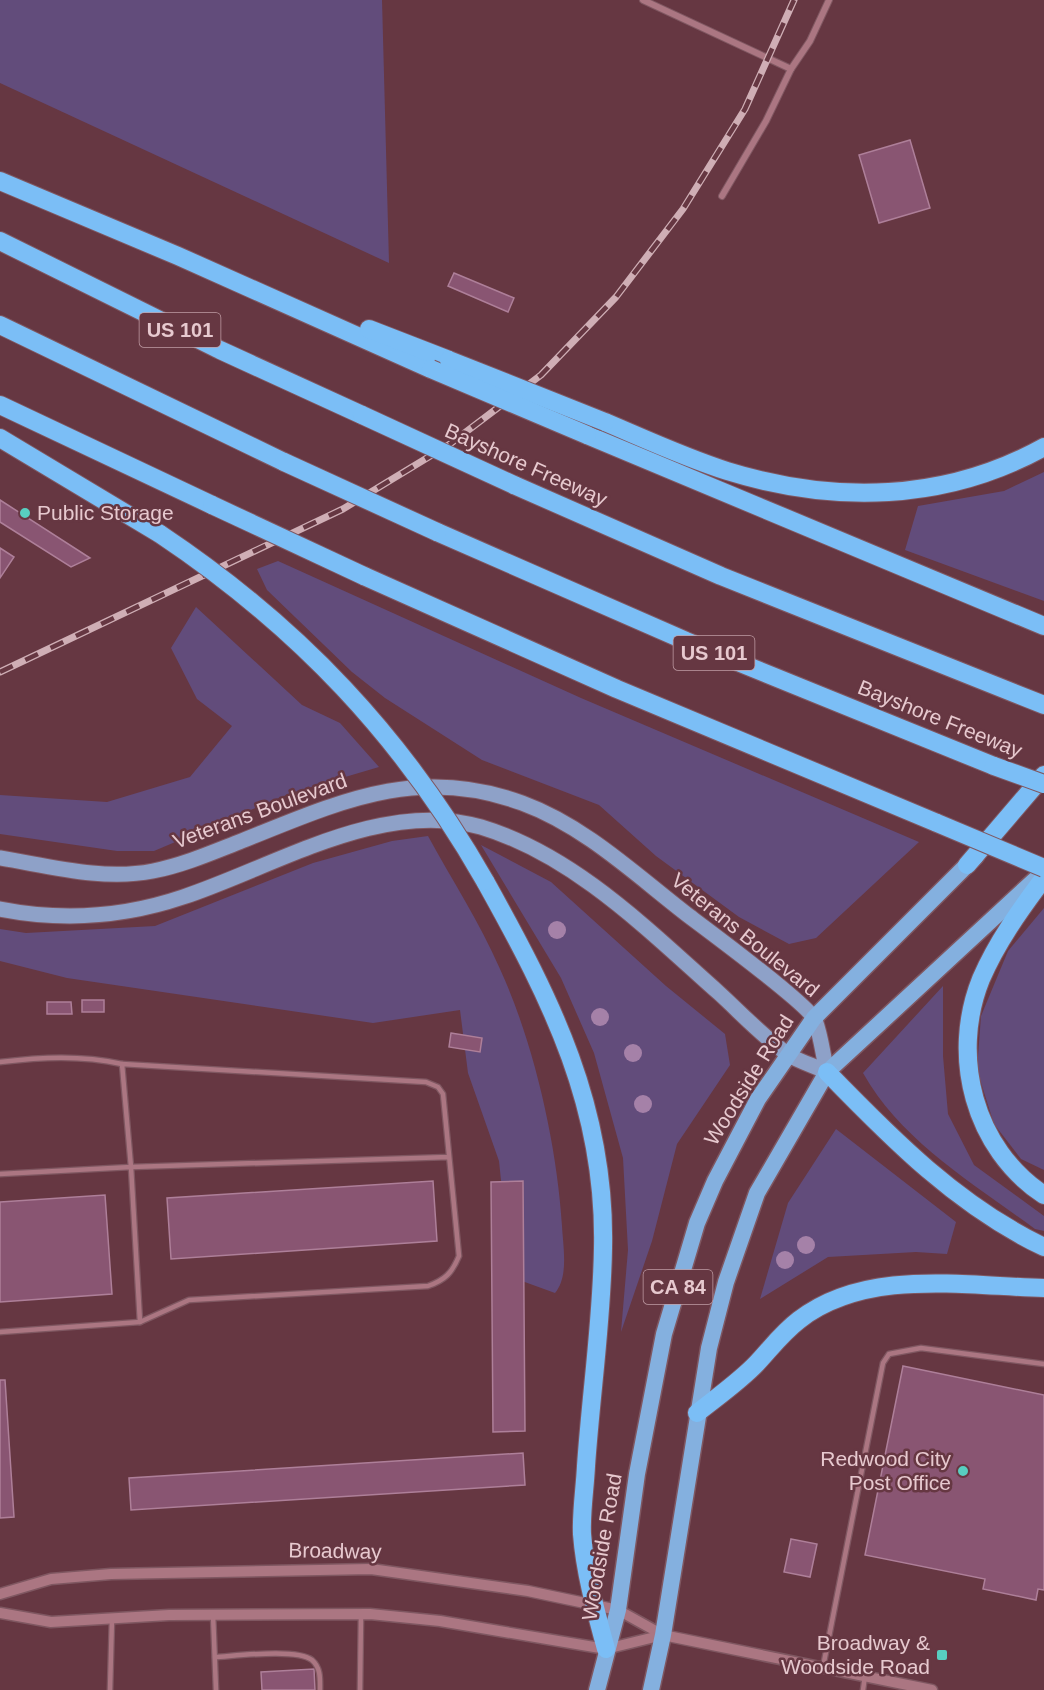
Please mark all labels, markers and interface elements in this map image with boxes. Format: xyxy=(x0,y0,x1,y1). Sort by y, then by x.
road number: US 101 xyxy=(140,313,220,347)
street label: Bayshore Freeway xyxy=(442,418,611,511)
place label: Public Storage xyxy=(37,501,174,524)
marker: Public Storage xyxy=(18,506,32,520)
road number: US 101 xyxy=(674,636,754,670)
street label: Bayshore Freeway xyxy=(855,675,1026,762)
street label: Veterans Boulevard xyxy=(170,768,350,853)
street label: Veterans Boulevard xyxy=(667,868,824,1001)
street label: Woodside Road xyxy=(699,1010,798,1149)
road number: CA 84 xyxy=(644,1270,712,1304)
place label: Redwood City Post Office xyxy=(820,1447,951,1494)
marker: Redwood City Post Office xyxy=(956,1464,970,1478)
street label: Woodside Road xyxy=(577,1472,626,1622)
street label: Broadway xyxy=(288,1538,382,1563)
place label: Broadway & Woodside Road xyxy=(781,1631,930,1678)
marker: Broadway & Woodside Road xyxy=(935,1648,949,1662)

